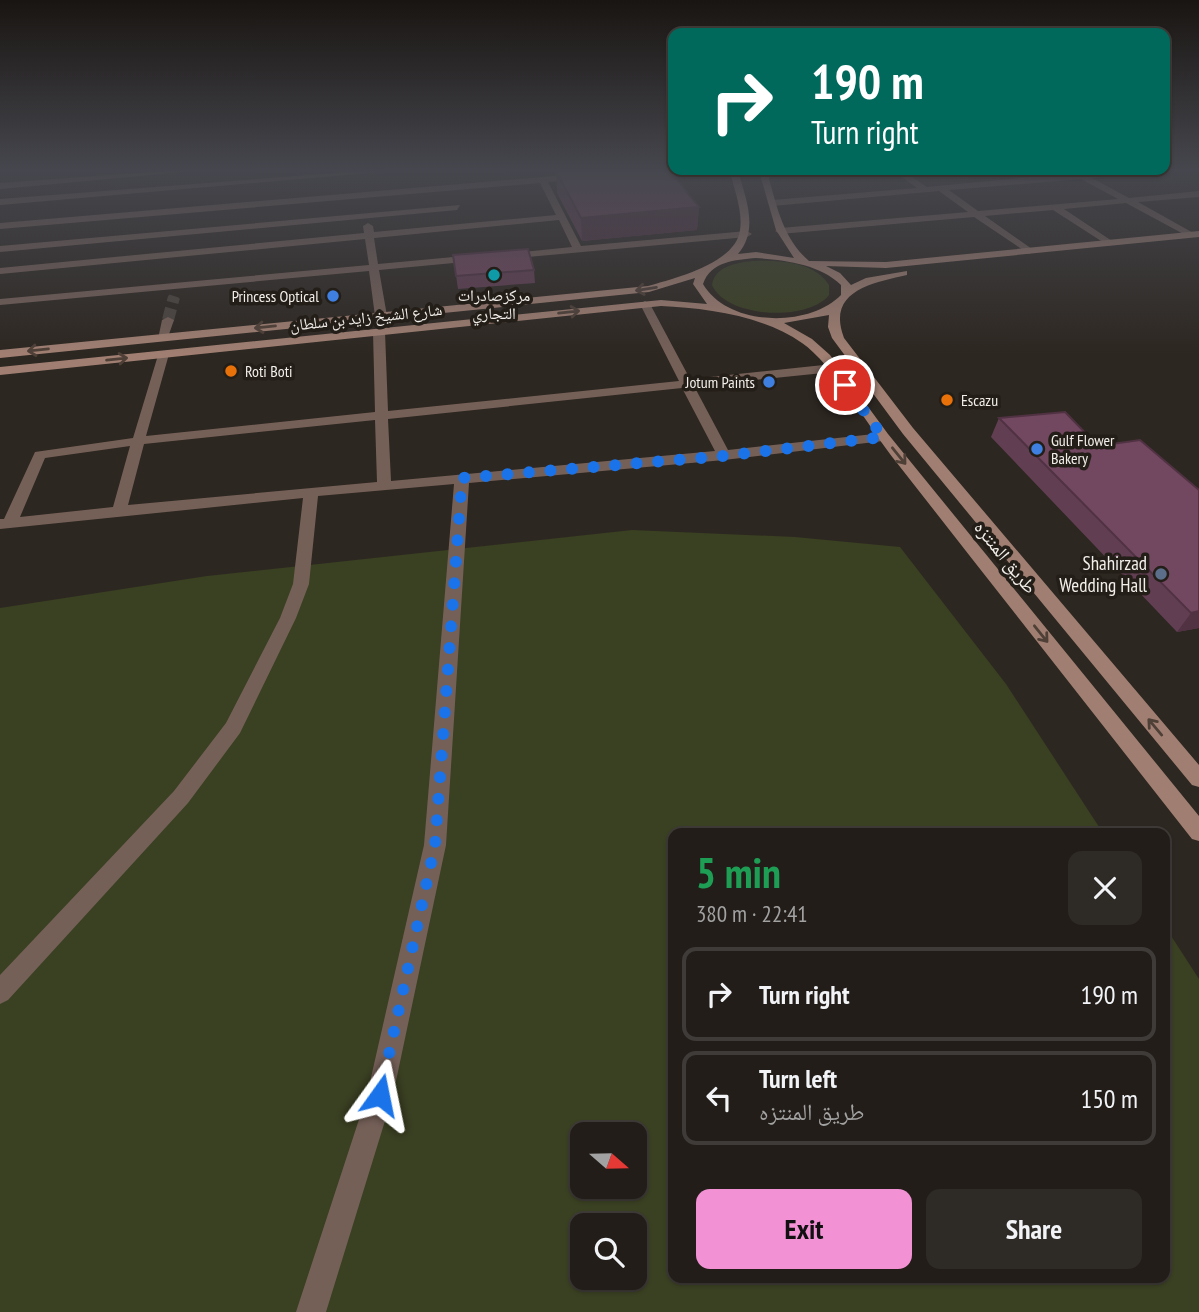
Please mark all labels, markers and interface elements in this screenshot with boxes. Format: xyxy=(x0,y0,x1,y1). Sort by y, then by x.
text: 190 m xyxy=(811,49,924,113)
icon: right xyxy=(696,56,787,147)
text: Turn right xyxy=(811,111,919,153)
marker: مركزصادرات التجاري xyxy=(486,267,502,283)
one-way arrow xyxy=(635,283,658,296)
place label: مركزصادرات التجاري xyxy=(458,285,530,326)
place label: Princess Optical xyxy=(232,286,319,306)
marker: Princess Optical xyxy=(325,288,341,304)
street label: شارع الشيخ زايد بن سلطان xyxy=(289,299,443,336)
one-way arrow xyxy=(557,305,580,318)
one-way arrow xyxy=(254,321,277,334)
one-way arrow xyxy=(28,344,50,357)
one-way arrow xyxy=(105,352,127,365)
pin xyxy=(815,355,875,415)
place label: Roti Boti xyxy=(245,361,293,381)
marker: Roti Boti xyxy=(223,363,239,379)
icon: arrive xyxy=(826,366,864,404)
place label: Jotum Paints xyxy=(685,372,755,392)
marker: Jotum Paints xyxy=(761,374,777,390)
place label: Escazu xyxy=(961,390,998,410)
marker: Escazu xyxy=(939,392,955,408)
place label: Gulf Flower Bakery xyxy=(1051,430,1115,468)
marker: Gulf Flower Bakery xyxy=(1029,441,1045,457)
one-way arrow xyxy=(891,447,906,465)
street label: طريق المنتزه xyxy=(969,516,1043,598)
place label: Shahirzad Wedding Hall xyxy=(1059,551,1148,597)
marker: Shahirzad Wedding Hall xyxy=(1153,566,1169,582)
one-way arrow xyxy=(1033,625,1048,643)
one-way arrow xyxy=(1147,718,1163,736)
text: 5 min xyxy=(696,845,781,900)
button: close xyxy=(1068,851,1142,925)
text: 380 m · 22:41 xyxy=(696,899,808,928)
icon: right xyxy=(700,975,738,1013)
text: Turn right xyxy=(759,978,850,1011)
text: 190 m xyxy=(1080,978,1138,1011)
position arrow xyxy=(343,1058,417,1132)
text: Turn left xyxy=(759,1062,837,1095)
icon: left xyxy=(700,1079,738,1117)
text: 150 m xyxy=(1080,1082,1138,1115)
text: طريق المنتزه xyxy=(759,1097,865,1126)
north arrow xyxy=(570,1122,648,1199)
map controls xyxy=(570,1122,647,1290)
button: Exit xyxy=(696,1189,912,1269)
button: Share xyxy=(926,1189,1142,1269)
button: search xyxy=(570,1213,647,1290)

